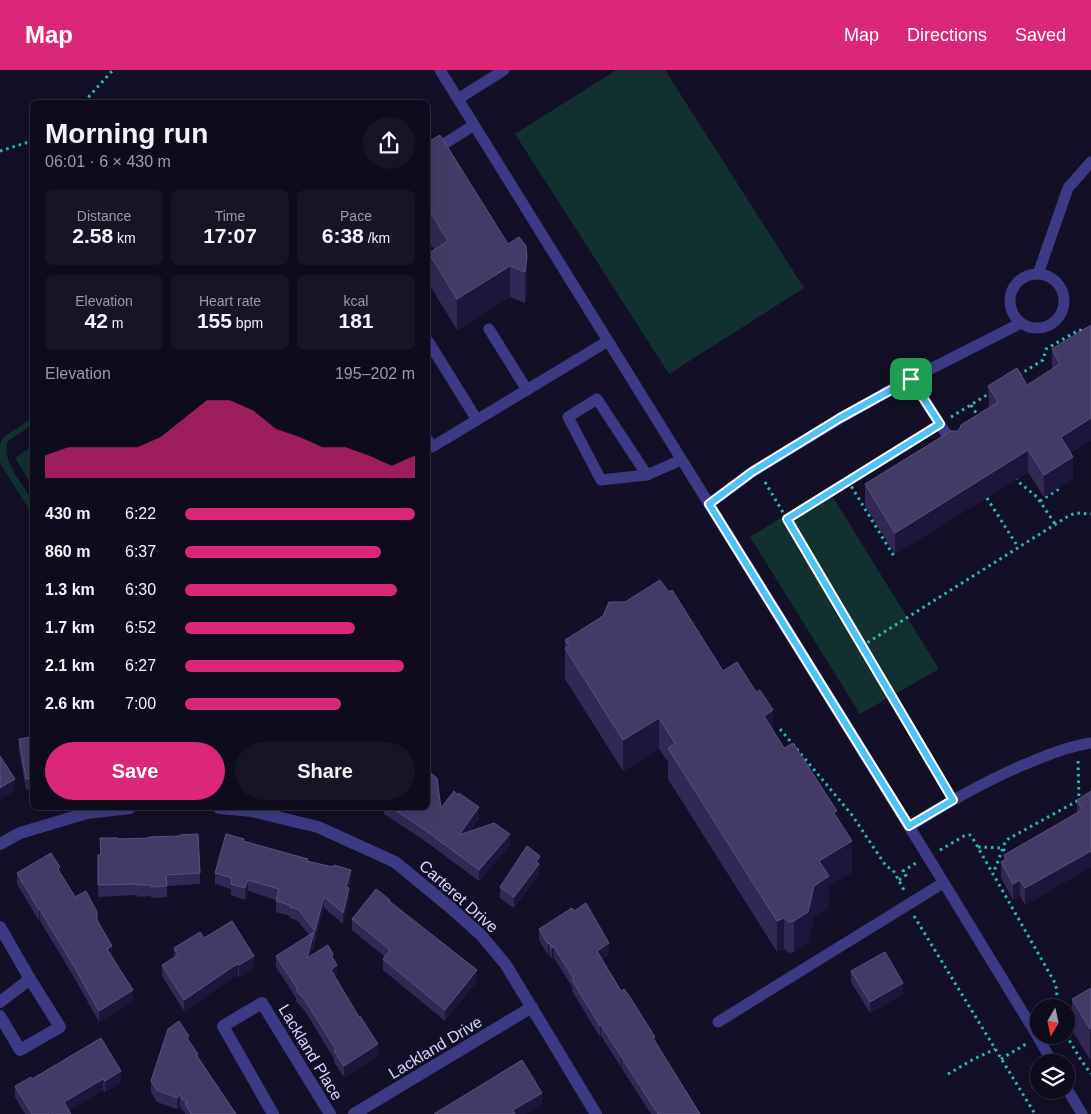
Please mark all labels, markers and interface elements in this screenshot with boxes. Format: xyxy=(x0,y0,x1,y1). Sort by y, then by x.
text: Map xyxy=(25,21,73,48)
text: Map xyxy=(844,25,879,45)
text: Directions xyxy=(907,25,987,45)
text: Saved xyxy=(1015,25,1066,45)
button: share xyxy=(363,117,415,169)
text: Morning run xyxy=(45,118,208,149)
text: 06:01 · 6 × 430 m xyxy=(45,153,171,170)
text: Distance xyxy=(77,208,131,224)
text: Time xyxy=(215,208,245,224)
text: Pace xyxy=(340,208,372,224)
text: 2.58 xyxy=(72,224,113,247)
text: 17:07 xyxy=(203,224,257,247)
text: 6:38 xyxy=(322,224,364,247)
text: km xyxy=(113,230,136,246)
text: /km xyxy=(364,230,390,246)
text: Elevation xyxy=(75,293,133,309)
text: Heart rate xyxy=(199,293,261,309)
text: kcal xyxy=(344,293,368,309)
text: 42 xyxy=(85,309,108,332)
text: 155 xyxy=(197,309,232,332)
text: 181 xyxy=(338,309,374,332)
text: m xyxy=(108,315,123,331)
text: bpm xyxy=(232,315,263,331)
pin xyxy=(890,358,932,400)
text: Elevation xyxy=(45,365,111,382)
text: 195–202 m xyxy=(335,365,415,382)
icon: arrive xyxy=(897,365,925,393)
text: 430 m xyxy=(45,505,90,522)
text: 6:22 xyxy=(125,505,156,522)
text: 860 m xyxy=(45,543,90,560)
text: 6:37 xyxy=(125,543,156,560)
text: 1.3 km xyxy=(45,581,95,598)
text: 6:30 xyxy=(125,581,156,598)
text: 1.7 km xyxy=(45,619,95,636)
text: 6:52 xyxy=(125,619,156,636)
text: 2.1 km xyxy=(45,657,95,674)
text: 6:27 xyxy=(125,657,156,674)
text: 2.6 km xyxy=(45,695,95,712)
text: 7:00 xyxy=(125,695,156,712)
button: Save xyxy=(45,742,225,800)
button: Share xyxy=(235,742,415,800)
street label: Carteret Drive xyxy=(416,857,501,936)
north arrow xyxy=(1030,999,1075,1044)
map controls xyxy=(1030,999,1075,1099)
street label: Lackland Place xyxy=(275,1001,346,1103)
street label: Lackland Drive xyxy=(386,1013,485,1082)
button: layers xyxy=(1030,1054,1075,1099)

